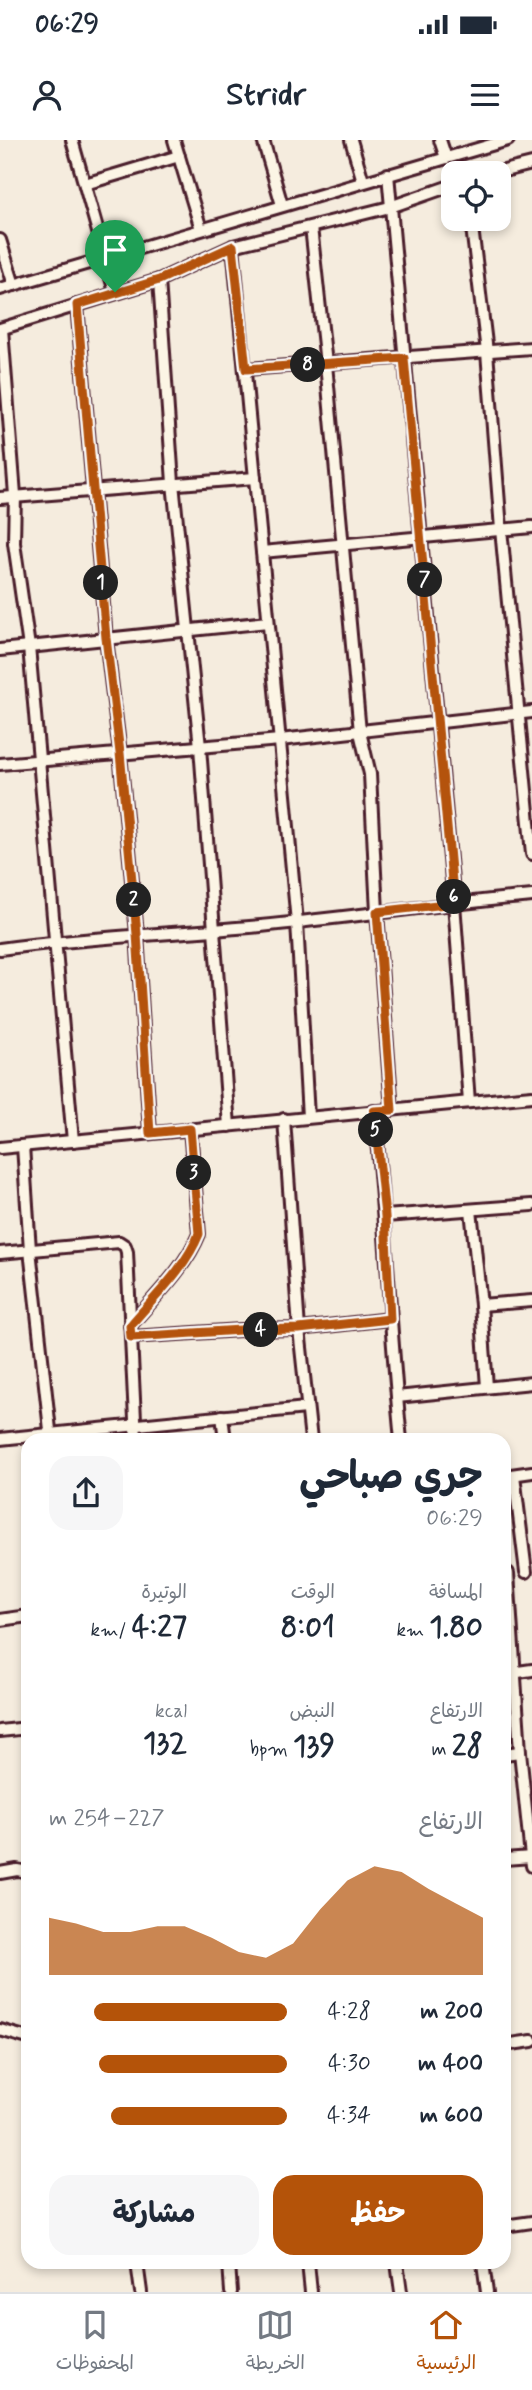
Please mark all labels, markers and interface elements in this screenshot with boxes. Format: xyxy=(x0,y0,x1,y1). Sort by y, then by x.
text: 06:29 xyxy=(35,8,99,42)
text: Stridr xyxy=(226,74,306,116)
icon: person xyxy=(28,76,66,114)
icon: menu xyxy=(466,76,504,114)
map controls xyxy=(441,161,511,231)
button: locate xyxy=(441,161,511,231)
pin xyxy=(85,220,145,292)
icon: arrive xyxy=(96,231,134,269)
pin: 8 xyxy=(290,348,326,383)
text: 8 xyxy=(302,352,313,377)
pin: 7 xyxy=(408,562,442,598)
pin: 1 xyxy=(84,566,119,600)
text: 7 xyxy=(419,567,430,592)
text: 1 xyxy=(96,570,105,595)
pin: 6 xyxy=(436,880,472,914)
pin: 2 xyxy=(116,882,152,918)
text: 6 xyxy=(449,884,458,909)
text: 2 xyxy=(129,887,138,912)
pin: 5 xyxy=(358,1112,394,1147)
text: 5 xyxy=(370,1117,381,1142)
pin: 3 xyxy=(176,1156,212,1190)
text: 3 xyxy=(189,1160,198,1185)
pin: 4 xyxy=(244,1312,278,1348)
text: 4 xyxy=(255,1317,266,1342)
text: جري صباحي xyxy=(299,1453,483,1502)
button: share xyxy=(49,1456,123,1530)
text: 06:29 xyxy=(426,1504,483,1534)
text: الوتيرة xyxy=(141,1580,187,1605)
text: الوقت xyxy=(291,1580,335,1605)
text: المسافة xyxy=(429,1580,483,1605)
text: 4:27 xyxy=(132,1608,187,1647)
text: 8:01 xyxy=(280,1608,335,1647)
text: 1.80 xyxy=(429,1608,483,1647)
text: /km xyxy=(91,1618,132,1643)
text: km xyxy=(396,1618,429,1643)
text: kcal xyxy=(155,1699,187,1724)
text: النبض xyxy=(290,1699,335,1724)
text: الارتفاع xyxy=(430,1699,483,1724)
text: 132 xyxy=(143,1724,187,1763)
text: 139 xyxy=(293,1727,335,1766)
text: 28 xyxy=(452,1727,483,1766)
text: bpm xyxy=(250,1737,293,1762)
text: m xyxy=(432,1737,452,1762)
text: 227–254 m xyxy=(49,1804,165,1834)
text: الارتفاع xyxy=(419,1808,483,1838)
text: 4:28 xyxy=(328,1997,371,2027)
text: 200 m xyxy=(420,1997,483,2027)
text: 4:30 xyxy=(328,2049,371,2079)
text: 400 m xyxy=(418,2049,483,2079)
text: 4:34 xyxy=(327,2101,371,2131)
text: 600 m xyxy=(420,2101,483,2131)
button: مشاركة xyxy=(49,2175,259,2255)
button: حفظ xyxy=(273,2175,483,2255)
tab: المحفوظات xyxy=(56,2306,134,2379)
tab: الخريطة xyxy=(246,2306,305,2379)
tab: الرئيسية xyxy=(417,2306,476,2379)

